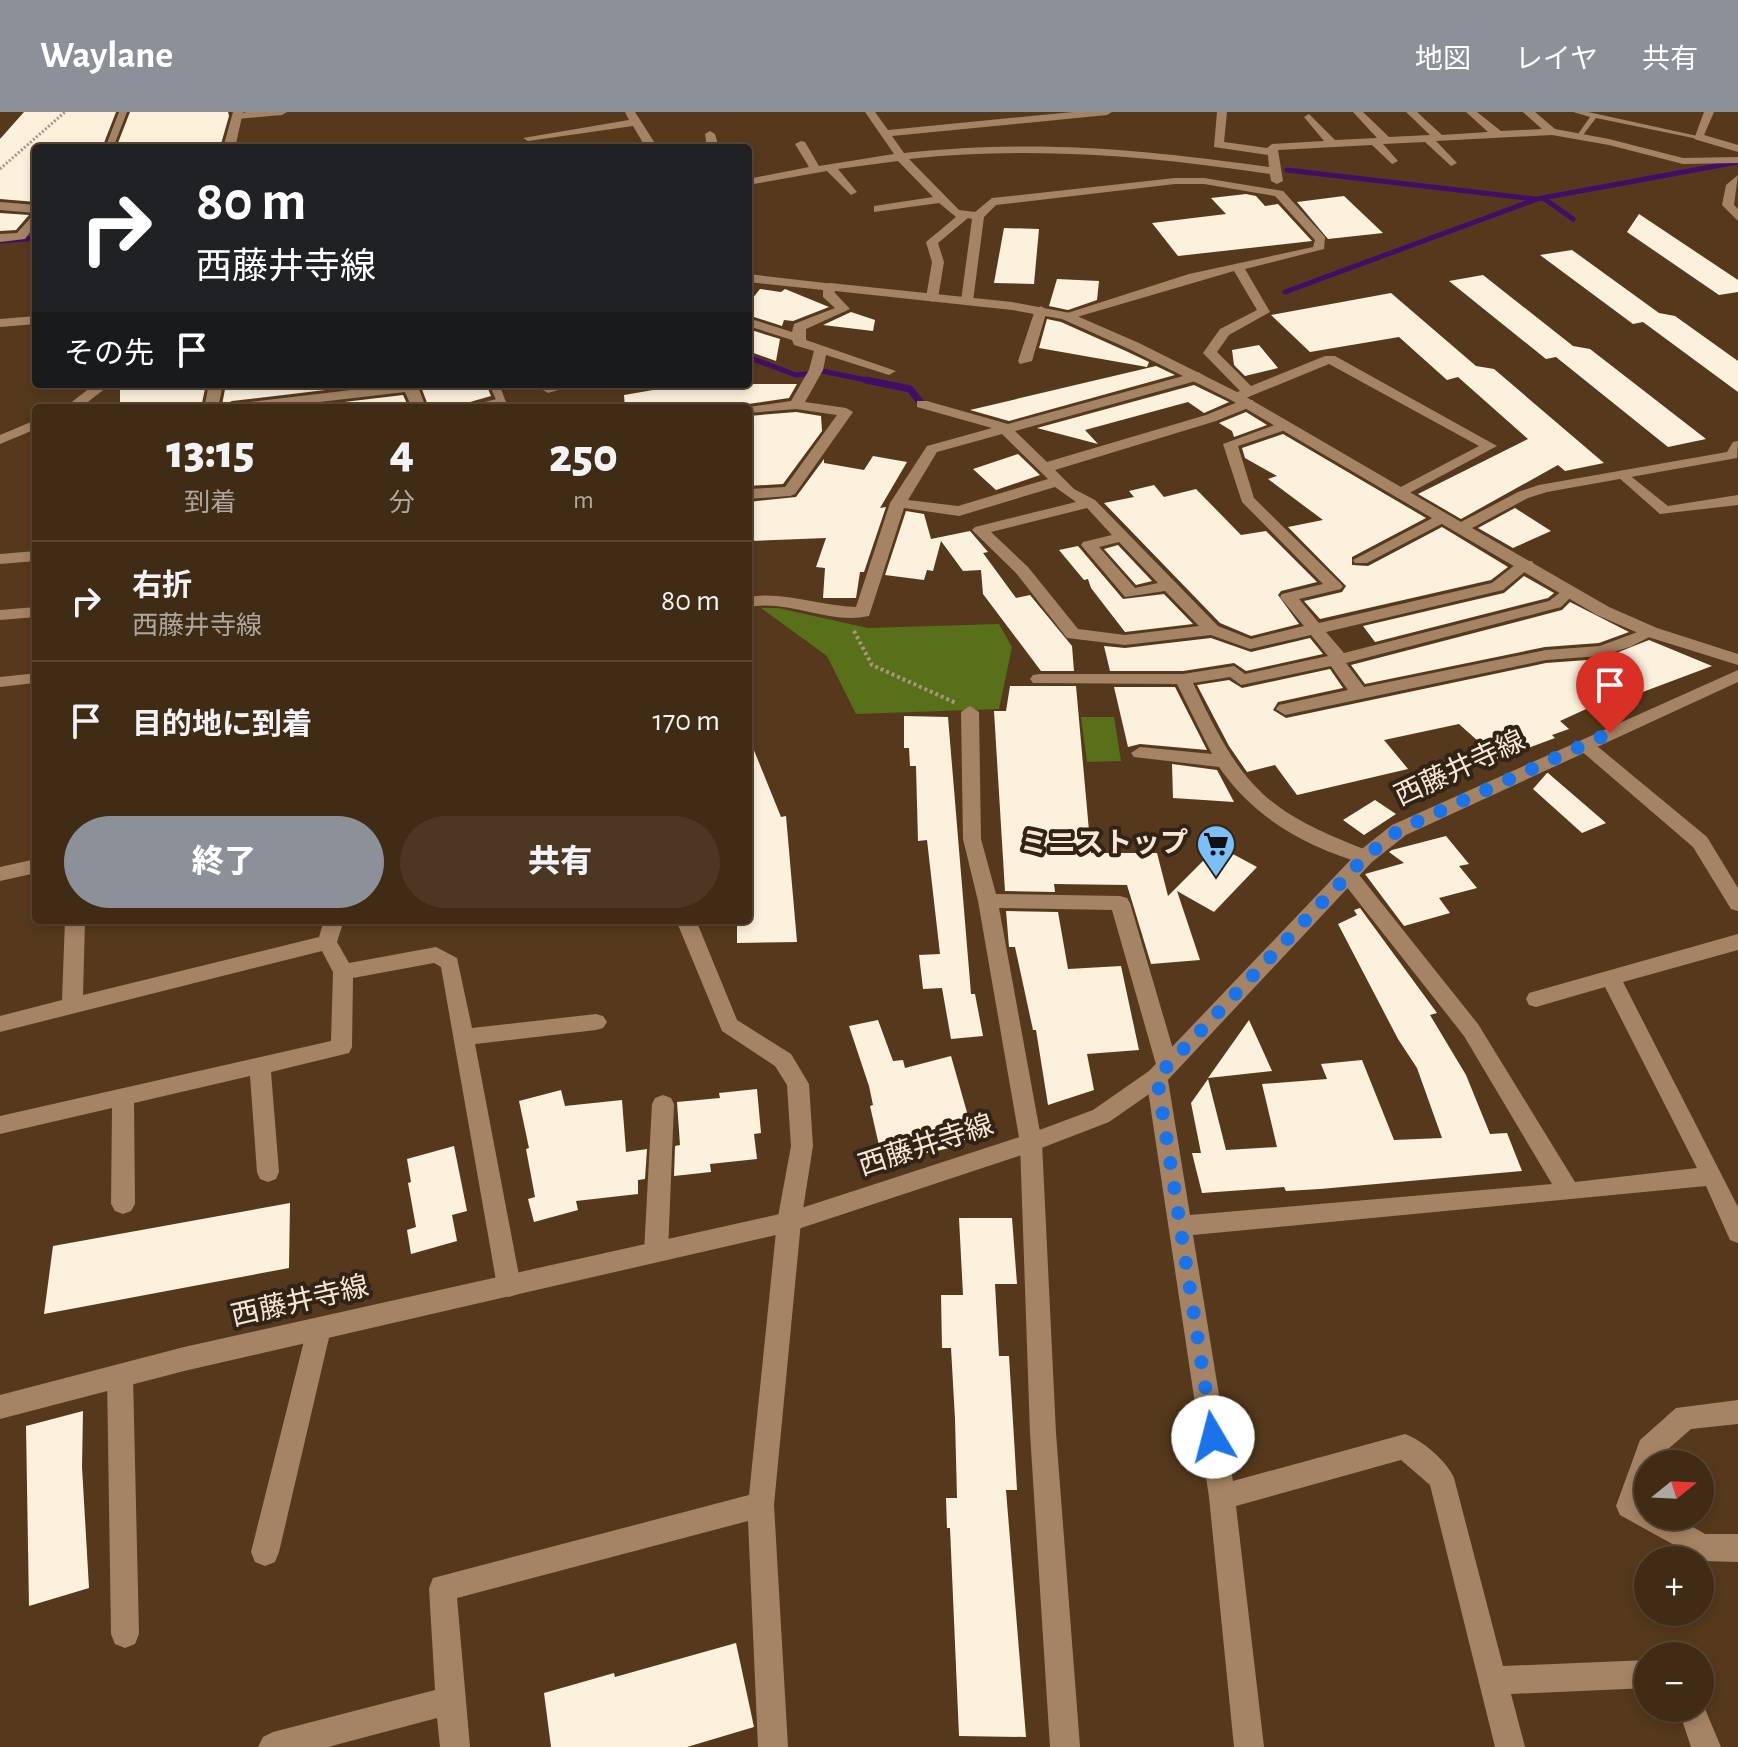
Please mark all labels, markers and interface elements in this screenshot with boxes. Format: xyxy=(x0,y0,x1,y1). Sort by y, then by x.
text: Waylane xyxy=(40,37,173,75)
text: 地図 xyxy=(1415,46,1471,74)
text: レイヤ xyxy=(1515,46,1598,74)
text: 共有 xyxy=(1642,46,1698,74)
text: 80 m xyxy=(196,174,306,230)
icon: right xyxy=(64,176,168,280)
text: 西藤井寺線 xyxy=(196,249,376,285)
icon: arrive xyxy=(170,328,214,372)
text: その先 xyxy=(64,339,154,369)
text: 13:15 xyxy=(166,429,255,477)
text: 4 xyxy=(389,429,414,477)
text: 250 xyxy=(549,433,618,481)
text: m xyxy=(573,487,594,513)
text: 到着 xyxy=(184,490,236,516)
text: 分 xyxy=(389,490,415,516)
text: 右折 xyxy=(132,571,192,601)
icon: right xyxy=(64,579,108,623)
text: 80 m xyxy=(661,586,720,616)
text: 西藤井寺線 xyxy=(132,613,262,639)
pin xyxy=(1576,651,1644,733)
icon: arrive xyxy=(1588,663,1632,707)
icon: arrive xyxy=(64,699,108,743)
text: 170 m xyxy=(652,706,720,736)
text: 目的地に到着 xyxy=(132,710,312,740)
street label: 西藤井寺線 xyxy=(1390,725,1529,811)
button: 終了 xyxy=(64,816,384,908)
button: 共有 xyxy=(400,816,720,908)
supermarket icon: ミニストップ xyxy=(1195,823,1237,878)
place label: ミニストップ xyxy=(1020,828,1188,858)
street label: 西藤井寺線 xyxy=(854,1109,997,1181)
street label: 西藤井寺線 xyxy=(228,1271,371,1331)
position arrow xyxy=(1171,1395,1255,1479)
north arrow xyxy=(1634,1450,1714,1530)
map controls xyxy=(1634,1450,1714,1722)
button: + xyxy=(1634,1546,1714,1626)
button: − xyxy=(1634,1642,1714,1722)

